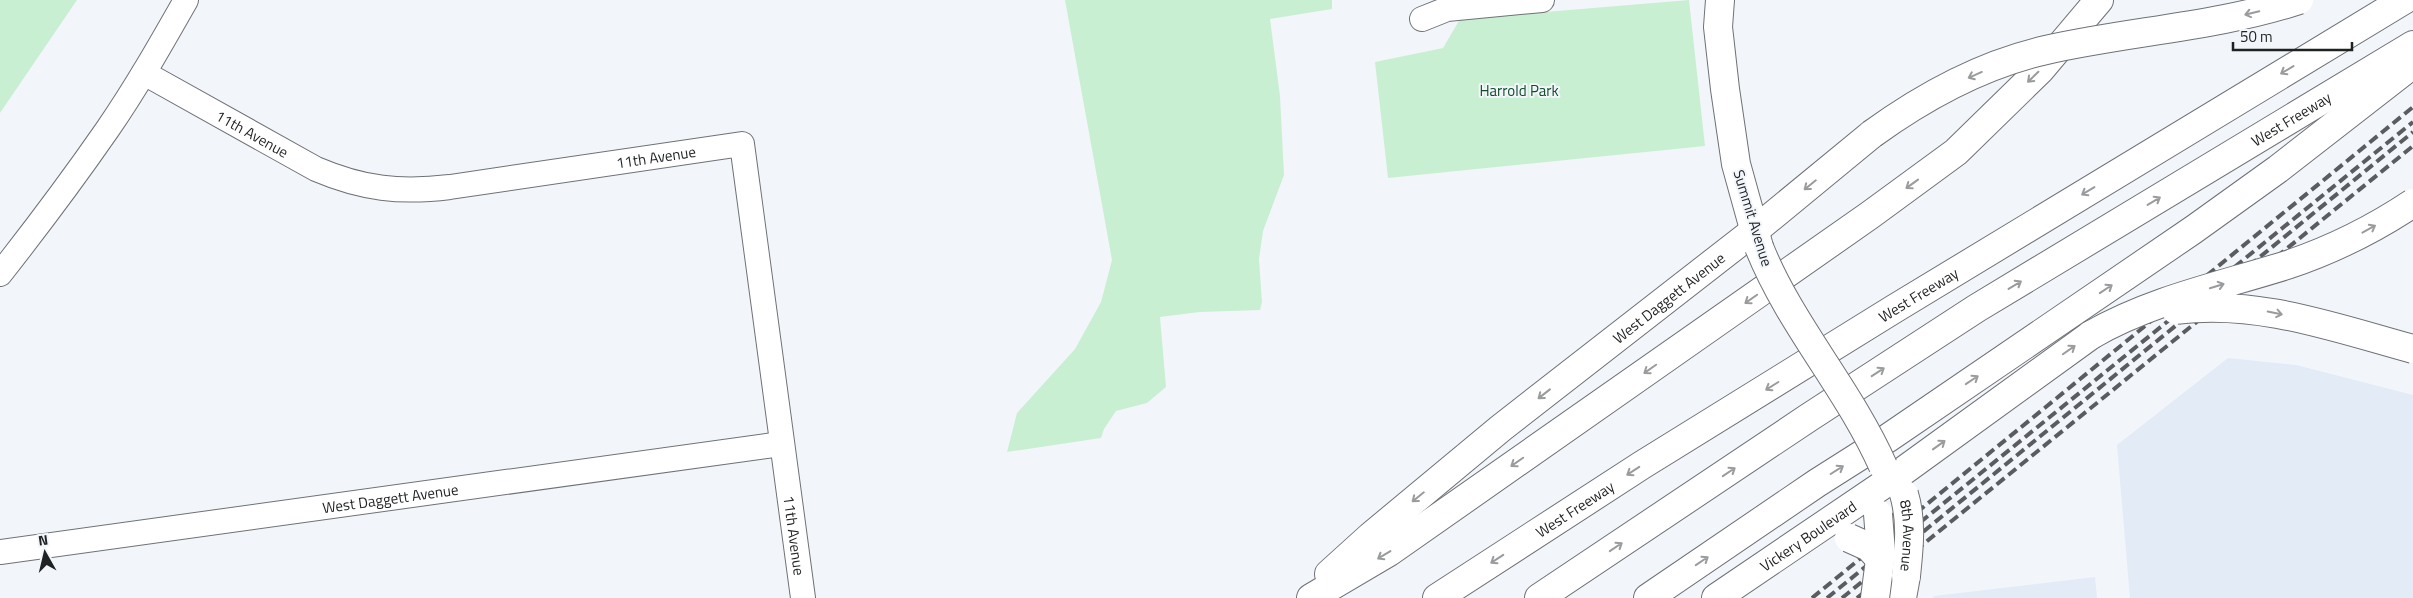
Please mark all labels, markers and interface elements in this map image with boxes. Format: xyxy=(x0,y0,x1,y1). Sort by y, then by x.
one-way arrow xyxy=(2245,9,2261,18)
scale bar xyxy=(2233,20,2352,52)
text: 50 m xyxy=(2240,25,2273,48)
one-way arrow xyxy=(2281,65,2295,75)
one-way arrow xyxy=(1968,70,1983,80)
one-way arrow xyxy=(2027,71,2040,83)
park label: Harrold Park xyxy=(1479,79,1559,102)
street label: West Freeway xyxy=(2247,86,2335,152)
street label: 11th Avenue xyxy=(212,104,293,163)
street label: 11th Avenue xyxy=(614,139,697,174)
street label: Summit Avenue xyxy=(1727,167,1779,269)
one-way arrow xyxy=(1803,179,1816,190)
one-way arrow xyxy=(1906,179,1919,190)
one-way arrow xyxy=(2082,186,2096,196)
one-way arrow xyxy=(2147,195,2161,205)
one-way arrow xyxy=(2361,224,2376,234)
street label: West Daggett Avenue xyxy=(1607,246,1730,349)
street label: West Freeway xyxy=(1874,261,1963,328)
one-way arrow xyxy=(2008,279,2022,289)
one-way arrow xyxy=(2209,280,2225,290)
one-way arrow xyxy=(2099,284,2113,294)
one-way arrow xyxy=(1744,294,1758,304)
one-way arrow xyxy=(2267,309,2283,319)
one-way arrow xyxy=(2062,345,2076,355)
one-way arrow xyxy=(1644,364,1658,374)
one-way arrow xyxy=(1871,367,1885,377)
one-way arrow xyxy=(1965,375,1979,385)
one-way arrow xyxy=(1765,381,1779,391)
one-way arrow xyxy=(1538,389,1551,400)
one-way arrow xyxy=(1932,440,1946,450)
one-way arrow xyxy=(1510,457,1524,467)
one-way arrow xyxy=(1829,465,1843,475)
one-way arrow xyxy=(1626,466,1640,476)
one-way arrow xyxy=(1721,467,1735,477)
street label: West Freeway xyxy=(1531,475,1619,543)
street label: West Daggett Avenue xyxy=(321,477,460,519)
one-way arrow xyxy=(1412,491,1425,502)
street label: 11th Avenue xyxy=(778,494,811,577)
street label: Vickery Boulevard xyxy=(1755,495,1861,577)
street label: 8th Avenue xyxy=(1894,498,1921,573)
north arrow xyxy=(20,528,70,578)
text: N xyxy=(37,529,49,551)
one-way arrow xyxy=(1609,542,1623,552)
one-way arrow xyxy=(1377,550,1391,560)
one-way arrow xyxy=(1490,555,1504,565)
one-way arrow xyxy=(1695,556,1709,566)

